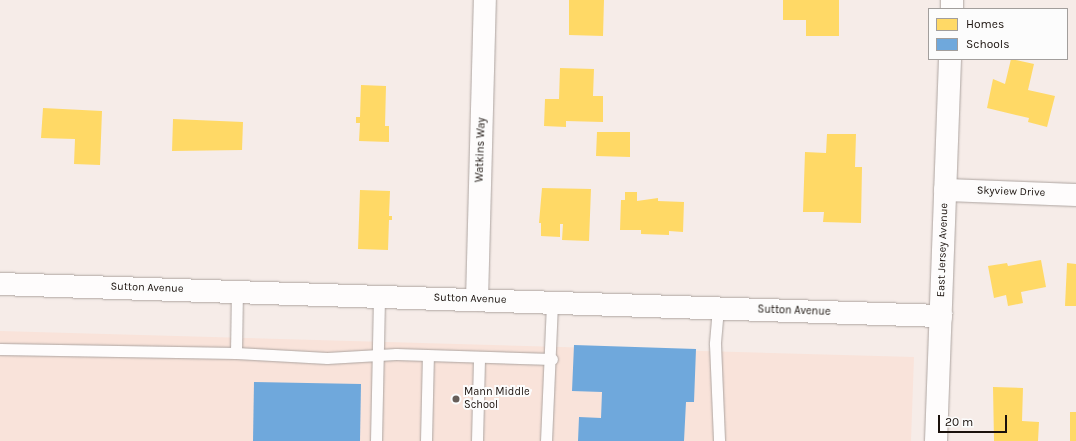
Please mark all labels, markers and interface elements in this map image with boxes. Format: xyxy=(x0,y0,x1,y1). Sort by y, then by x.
legend xyxy=(928,8,1068,60)
text: Homes xyxy=(966,17,1004,31)
text: Schools xyxy=(966,37,1009,51)
street label: Watkins Way xyxy=(473,117,489,183)
street label: Skyview Drive xyxy=(977,184,1045,200)
street label: East Jersey Avenue xyxy=(935,203,951,297)
street label: Sutton Avenue xyxy=(110,280,184,296)
street label: Sutton Avenue xyxy=(433,291,507,307)
street label: Sutton Avenue xyxy=(757,303,831,319)
place label: Mann Middle School xyxy=(464,386,530,412)
marker: Mann Middle School xyxy=(451,394,461,404)
scale bar xyxy=(940,407,1009,433)
text: 20 m xyxy=(945,415,973,429)

